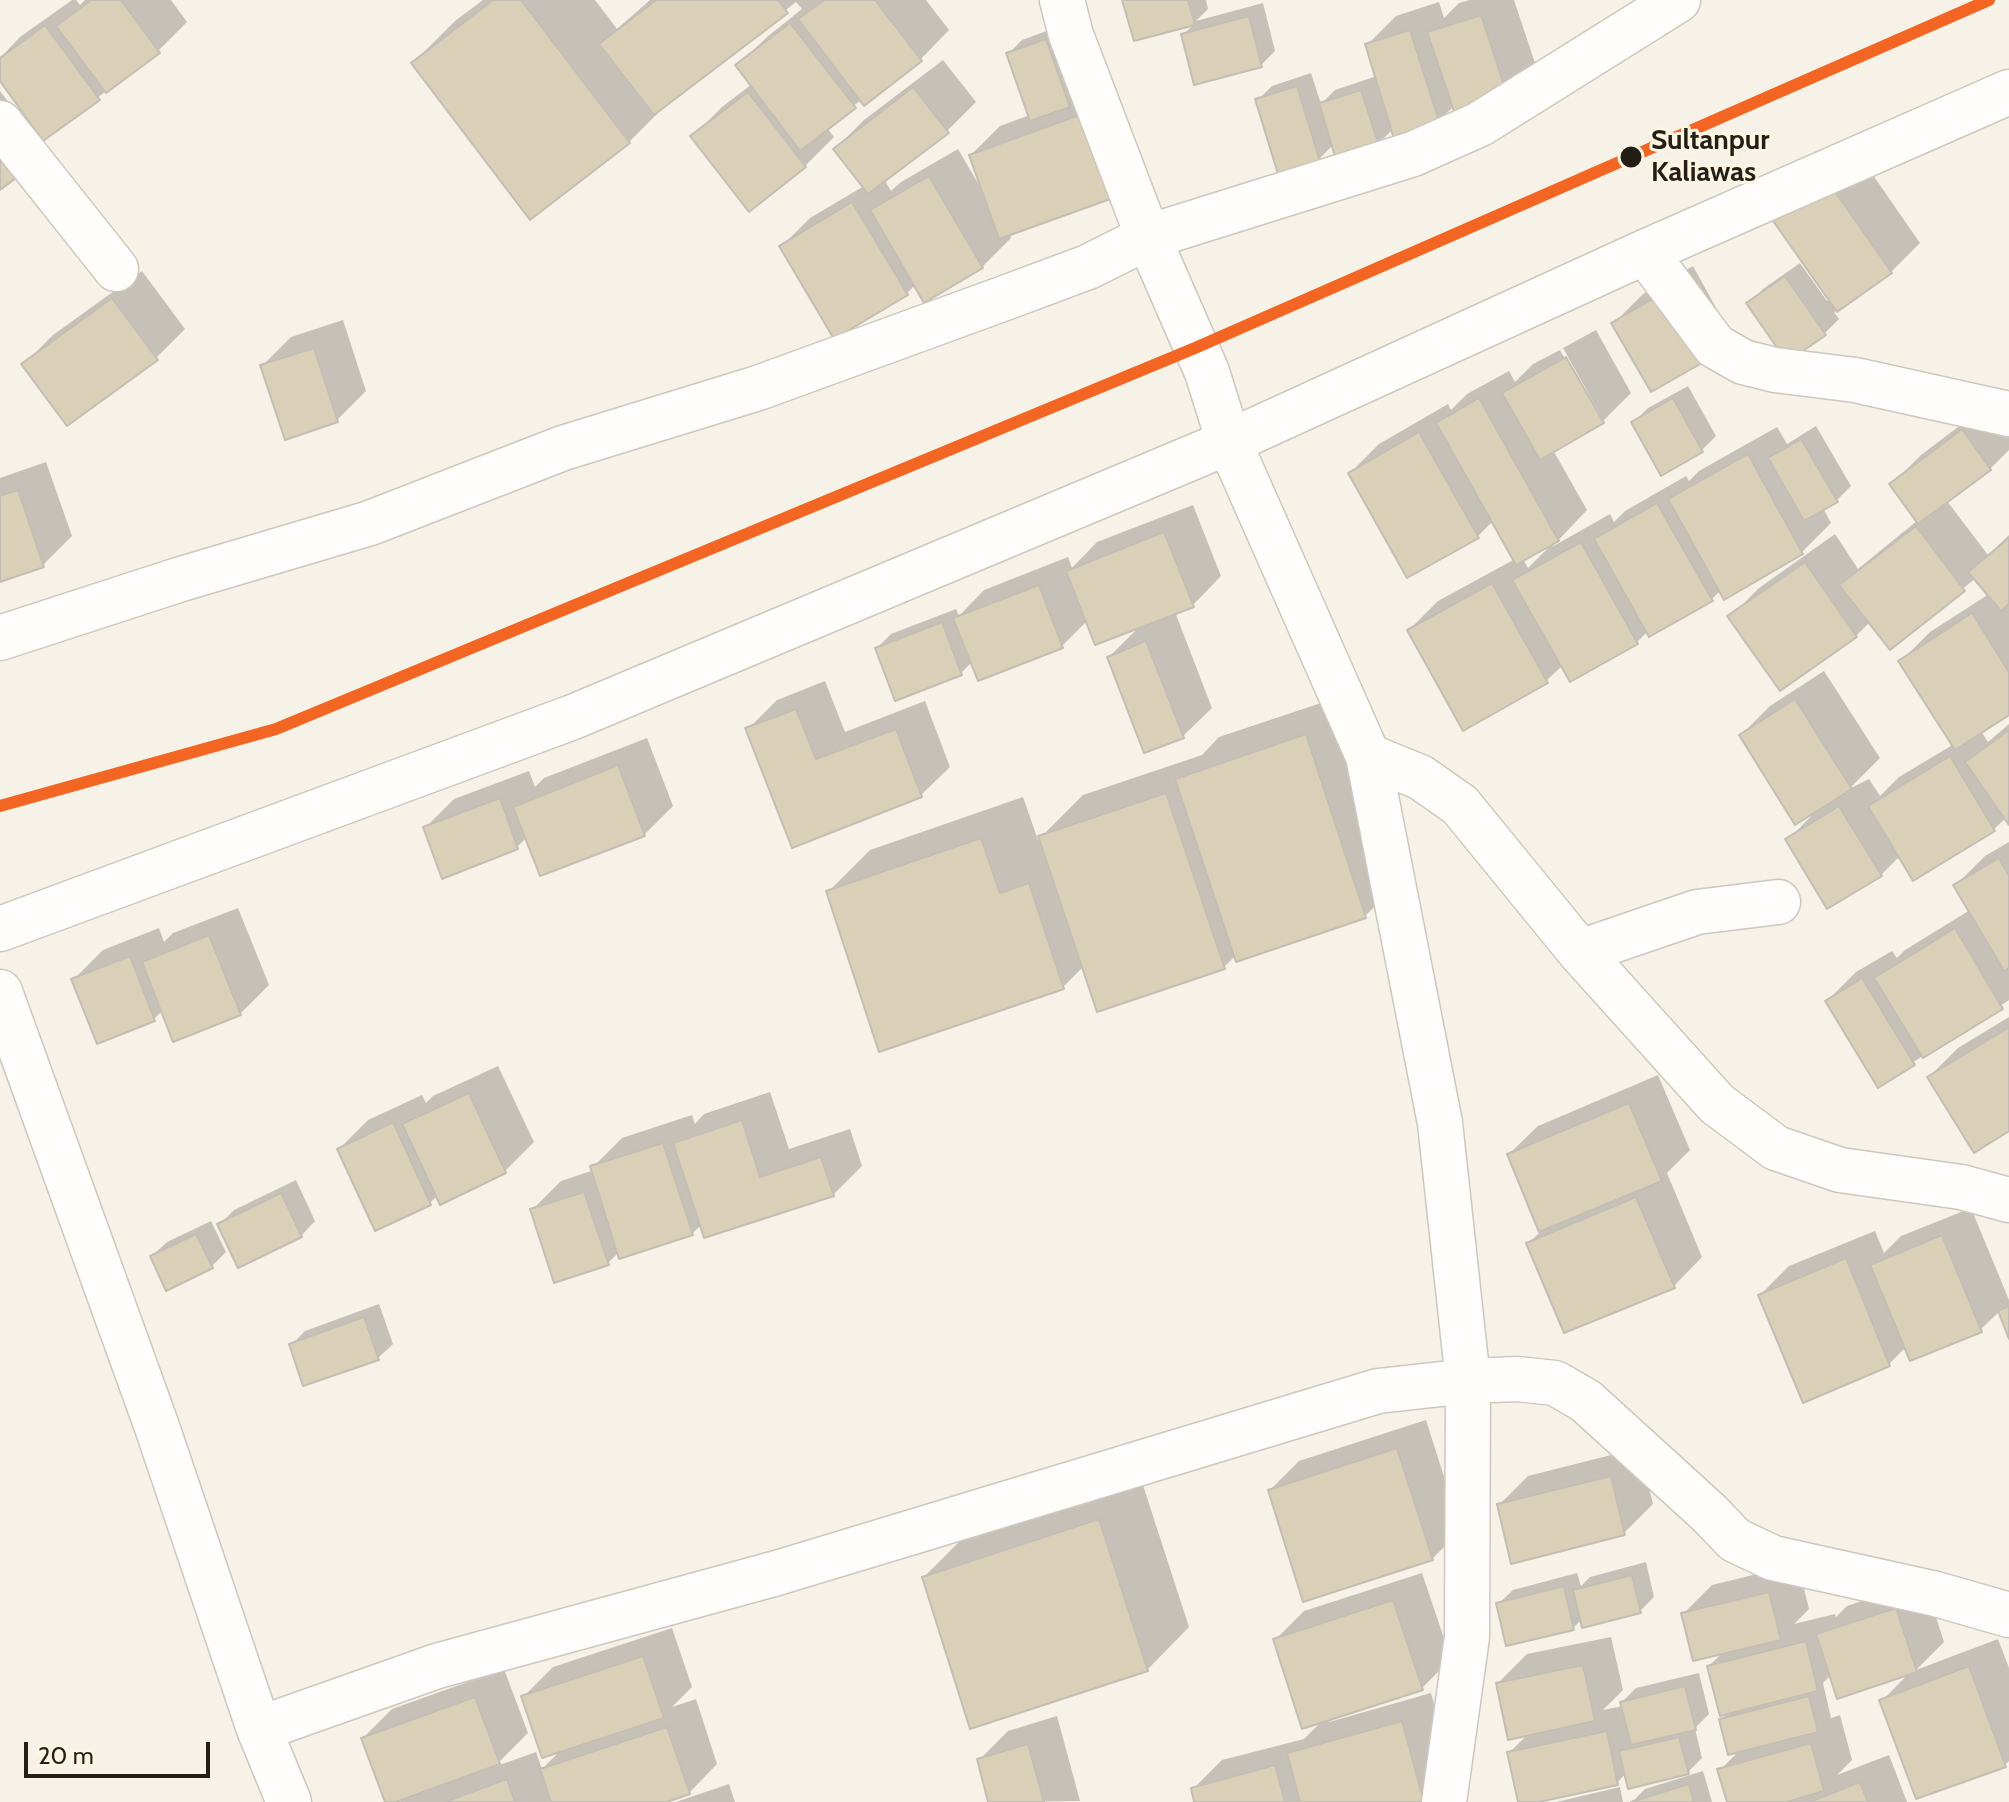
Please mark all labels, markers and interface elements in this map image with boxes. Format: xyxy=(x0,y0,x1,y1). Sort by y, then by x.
place label: Sultanpur Kaliawas xyxy=(1651,124,1769,190)
marker: Sultanpur Kaliawas xyxy=(1618,144,1644,170)
scale bar xyxy=(28,1726,214,1776)
text: 20 m xyxy=(38,1741,94,1770)

